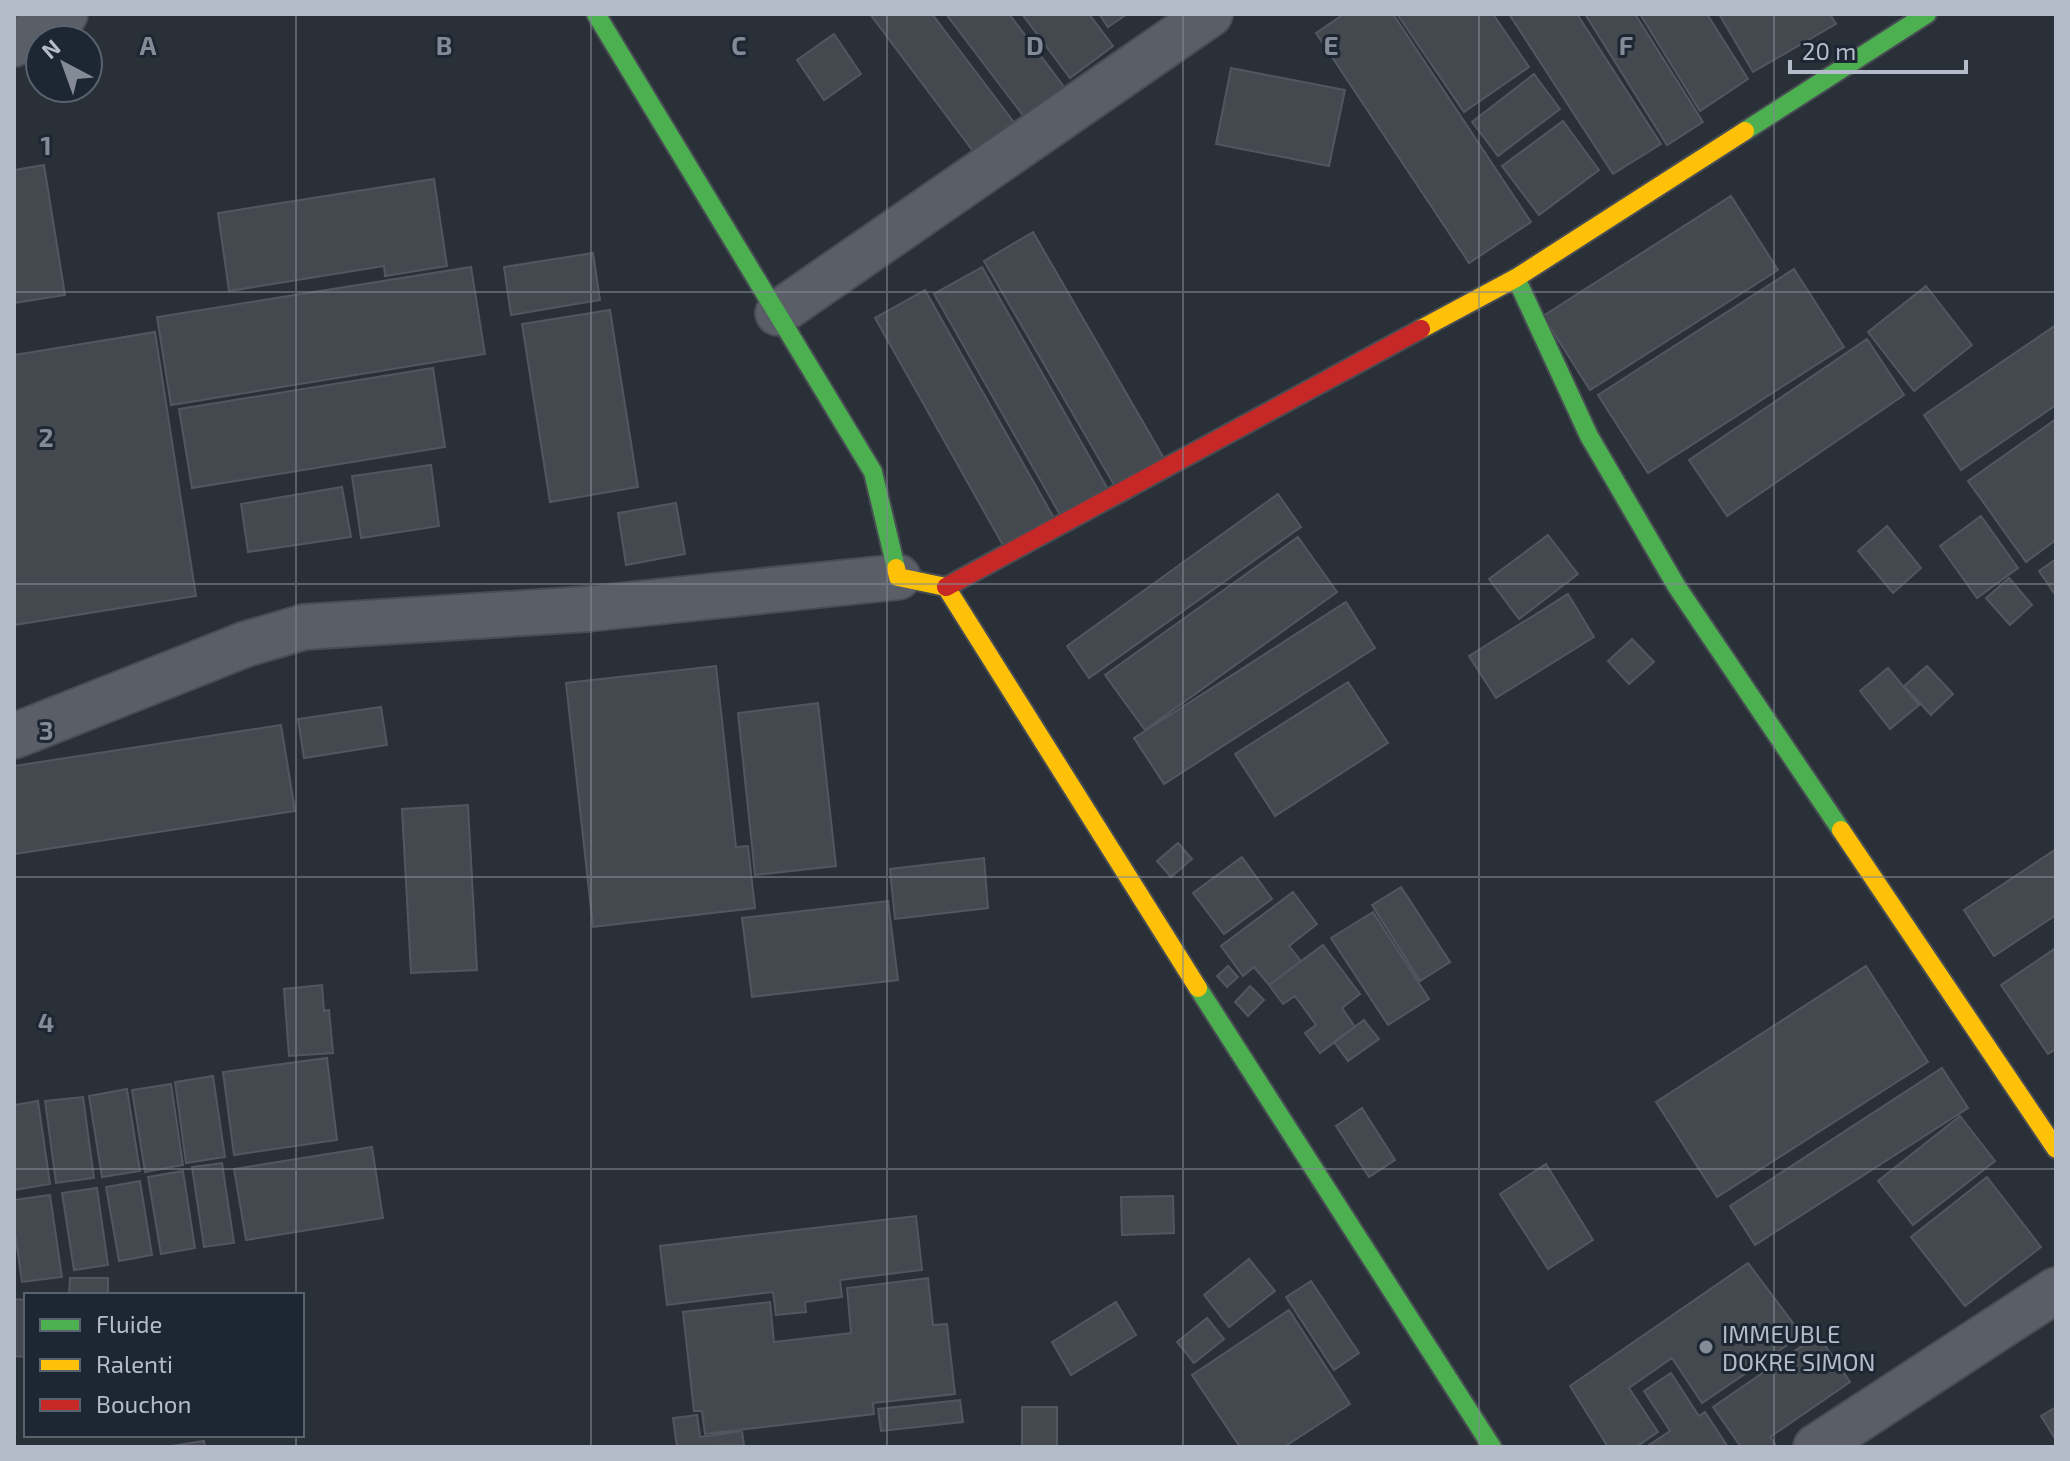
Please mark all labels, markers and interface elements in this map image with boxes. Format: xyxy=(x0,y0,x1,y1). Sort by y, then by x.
north arrow xyxy=(24,24,104,104)
scale bar xyxy=(1790,24,1966,74)
text: A xyxy=(140,29,157,60)
text: B xyxy=(436,29,452,60)
text: C xyxy=(731,29,747,60)
text: D xyxy=(1026,29,1044,60)
text: E xyxy=(1323,29,1339,60)
text: F xyxy=(1619,29,1633,60)
text: N xyxy=(36,33,65,63)
text: 20 m xyxy=(1802,36,1856,65)
text: 1 xyxy=(40,129,52,160)
text: 2 xyxy=(38,421,54,452)
text: 3 xyxy=(39,714,53,745)
text: 4 xyxy=(38,1006,54,1037)
legend xyxy=(24,1293,304,1437)
text: Fluide xyxy=(96,1309,162,1338)
place label: IMMEUBLE DOKRE SIMON xyxy=(1722,1319,1876,1376)
marker: IMMEUBLE DOKRE SIMON xyxy=(1697,1338,1715,1356)
text: Ralenti xyxy=(96,1349,173,1378)
text: Bouchon xyxy=(96,1389,191,1418)

